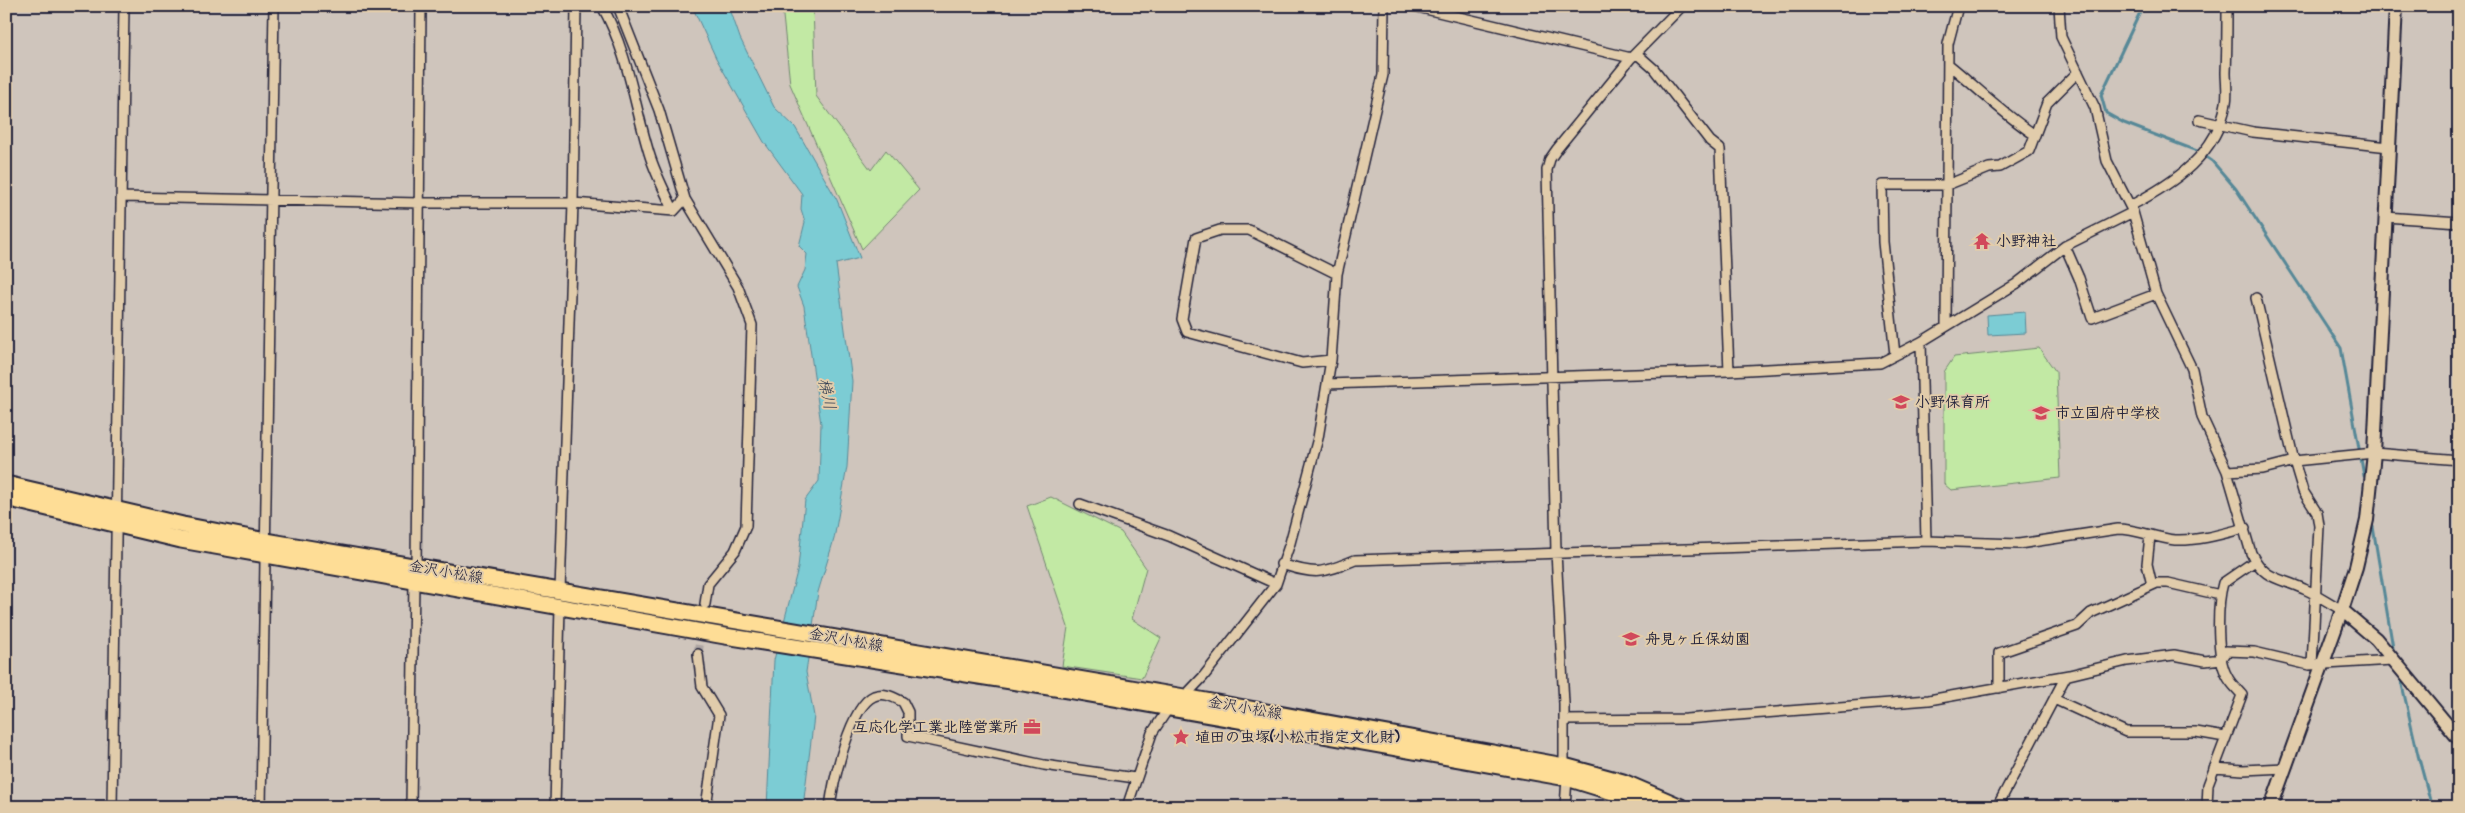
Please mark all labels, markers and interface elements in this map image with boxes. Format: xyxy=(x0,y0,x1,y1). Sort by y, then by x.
temple icon: 小野神社 xyxy=(1972,231,1992,251)
place label: 小野神社 xyxy=(1996,231,2056,252)
water label: 梯川 xyxy=(813,376,841,412)
school or university icon: 小野保育所 xyxy=(1891,392,1911,412)
place label: 小野保育所 xyxy=(1915,392,1990,413)
school or university icon: 市立国府中学校 xyxy=(2031,403,2051,423)
place label: 市立国府中学校 xyxy=(2055,403,2160,424)
street label: 金沢小松線 xyxy=(407,555,485,589)
street label: 金沢小松線 xyxy=(807,623,885,657)
school or university icon: 舟見ヶ丘保幼園 xyxy=(1621,629,1641,649)
place label: 舟見ヶ丘保幼園 xyxy=(1645,629,1750,650)
street label: 金沢小松線 xyxy=(1206,691,1284,725)
place label: 互応化学工業北陸営業所 xyxy=(853,717,1018,738)
office icon: 互応化学工業北陸営業所 xyxy=(1022,717,1042,737)
place icon: 埴田の虫塚(小松市指定文化財) xyxy=(1171,727,1191,747)
place label: 埴田の虫塚(小松市指定文化財) xyxy=(1195,727,1400,748)

